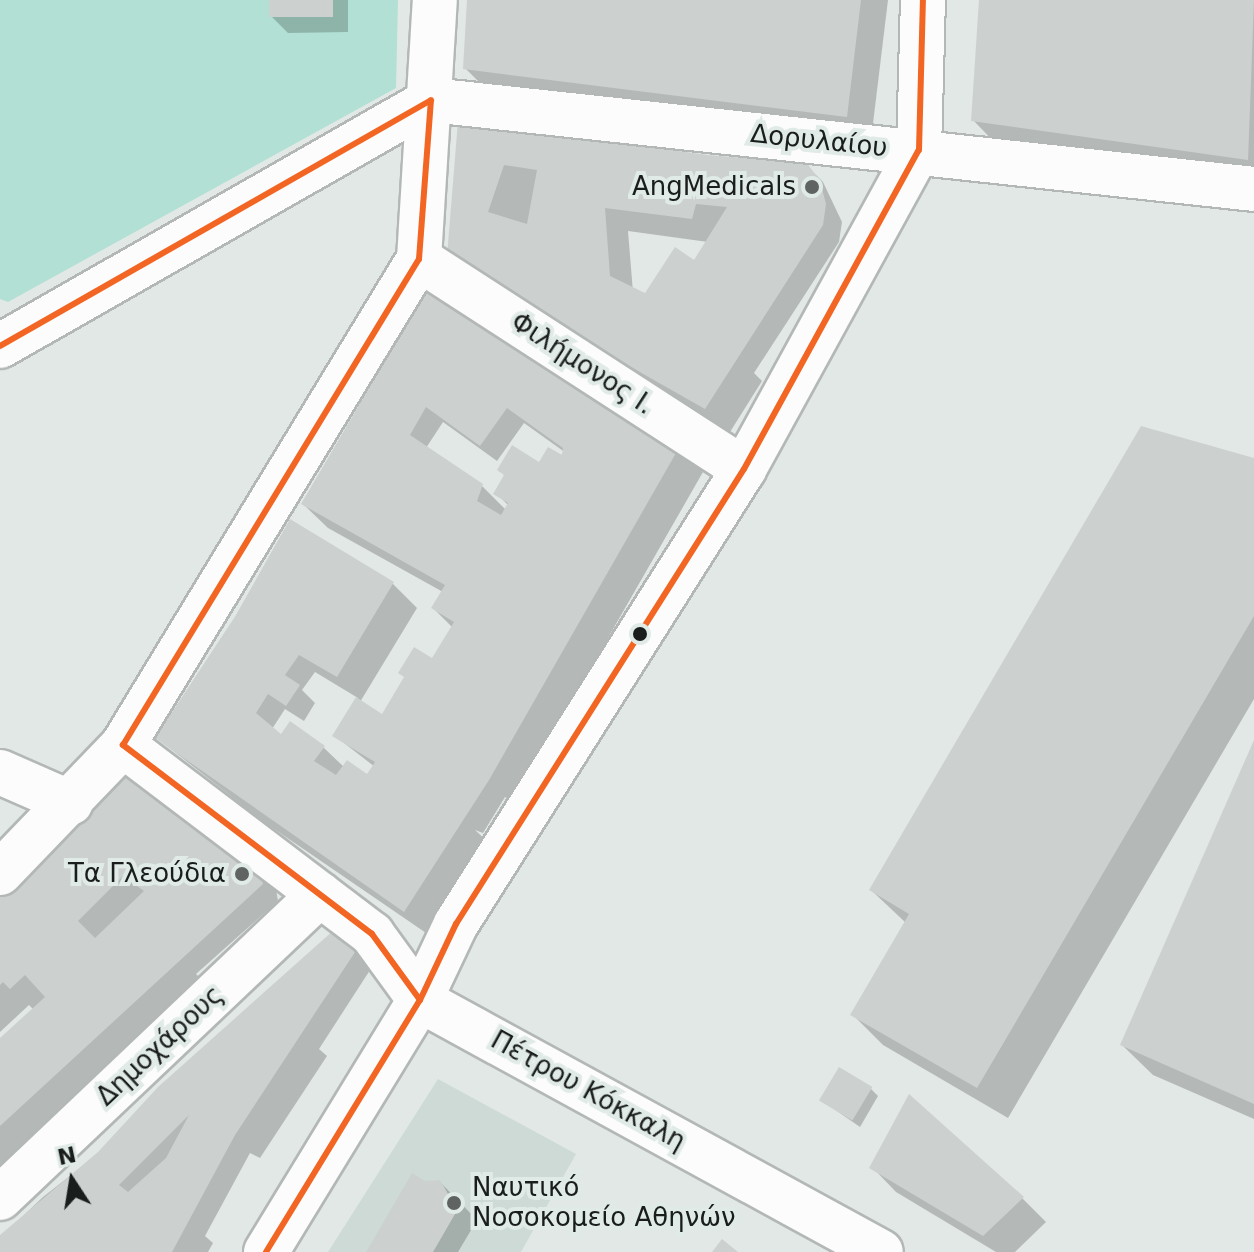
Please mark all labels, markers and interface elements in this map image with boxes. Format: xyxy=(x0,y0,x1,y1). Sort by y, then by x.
street label: Δορυλαίου xyxy=(749,118,889,164)
place label: AngMedicals xyxy=(632,171,796,203)
marker: AngMedicals xyxy=(803,178,821,196)
street label: Φιλήμονος Ι. xyxy=(505,306,659,422)
unlabelled marker xyxy=(632,626,648,642)
place label: Τα Γλεούδια xyxy=(68,858,226,890)
marker: Τα Γλεούδια xyxy=(233,865,251,883)
street label: Δημοχάρους xyxy=(90,979,230,1113)
street label: Πέτρου Κόκκαλη xyxy=(485,1025,691,1157)
north arrow xyxy=(32,1140,112,1220)
text: N xyxy=(55,1142,79,1170)
place label: Ναυτικό Νοσοκομείο Αθηνών xyxy=(472,1172,736,1234)
marker: Ναυτικό Νοσοκομείο Αθηνών xyxy=(443,1192,465,1214)

